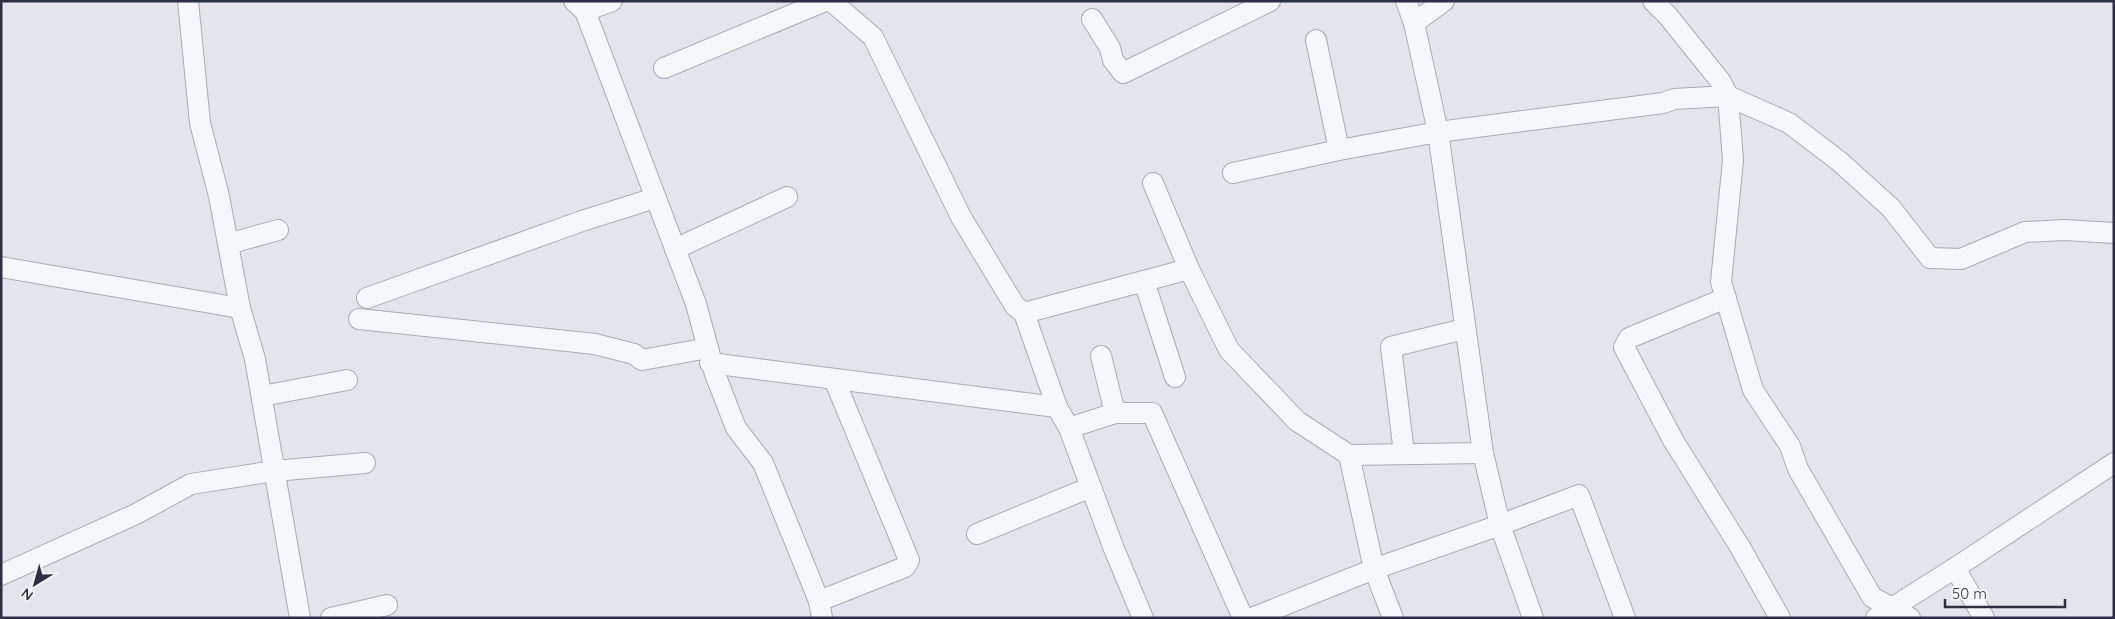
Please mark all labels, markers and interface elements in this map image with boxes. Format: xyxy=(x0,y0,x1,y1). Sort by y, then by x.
north arrow xyxy=(10,559,60,609)
scale bar xyxy=(1945,576,2065,608)
text: N xyxy=(18,584,37,605)
text: 50 m xyxy=(1952,584,1987,603)

